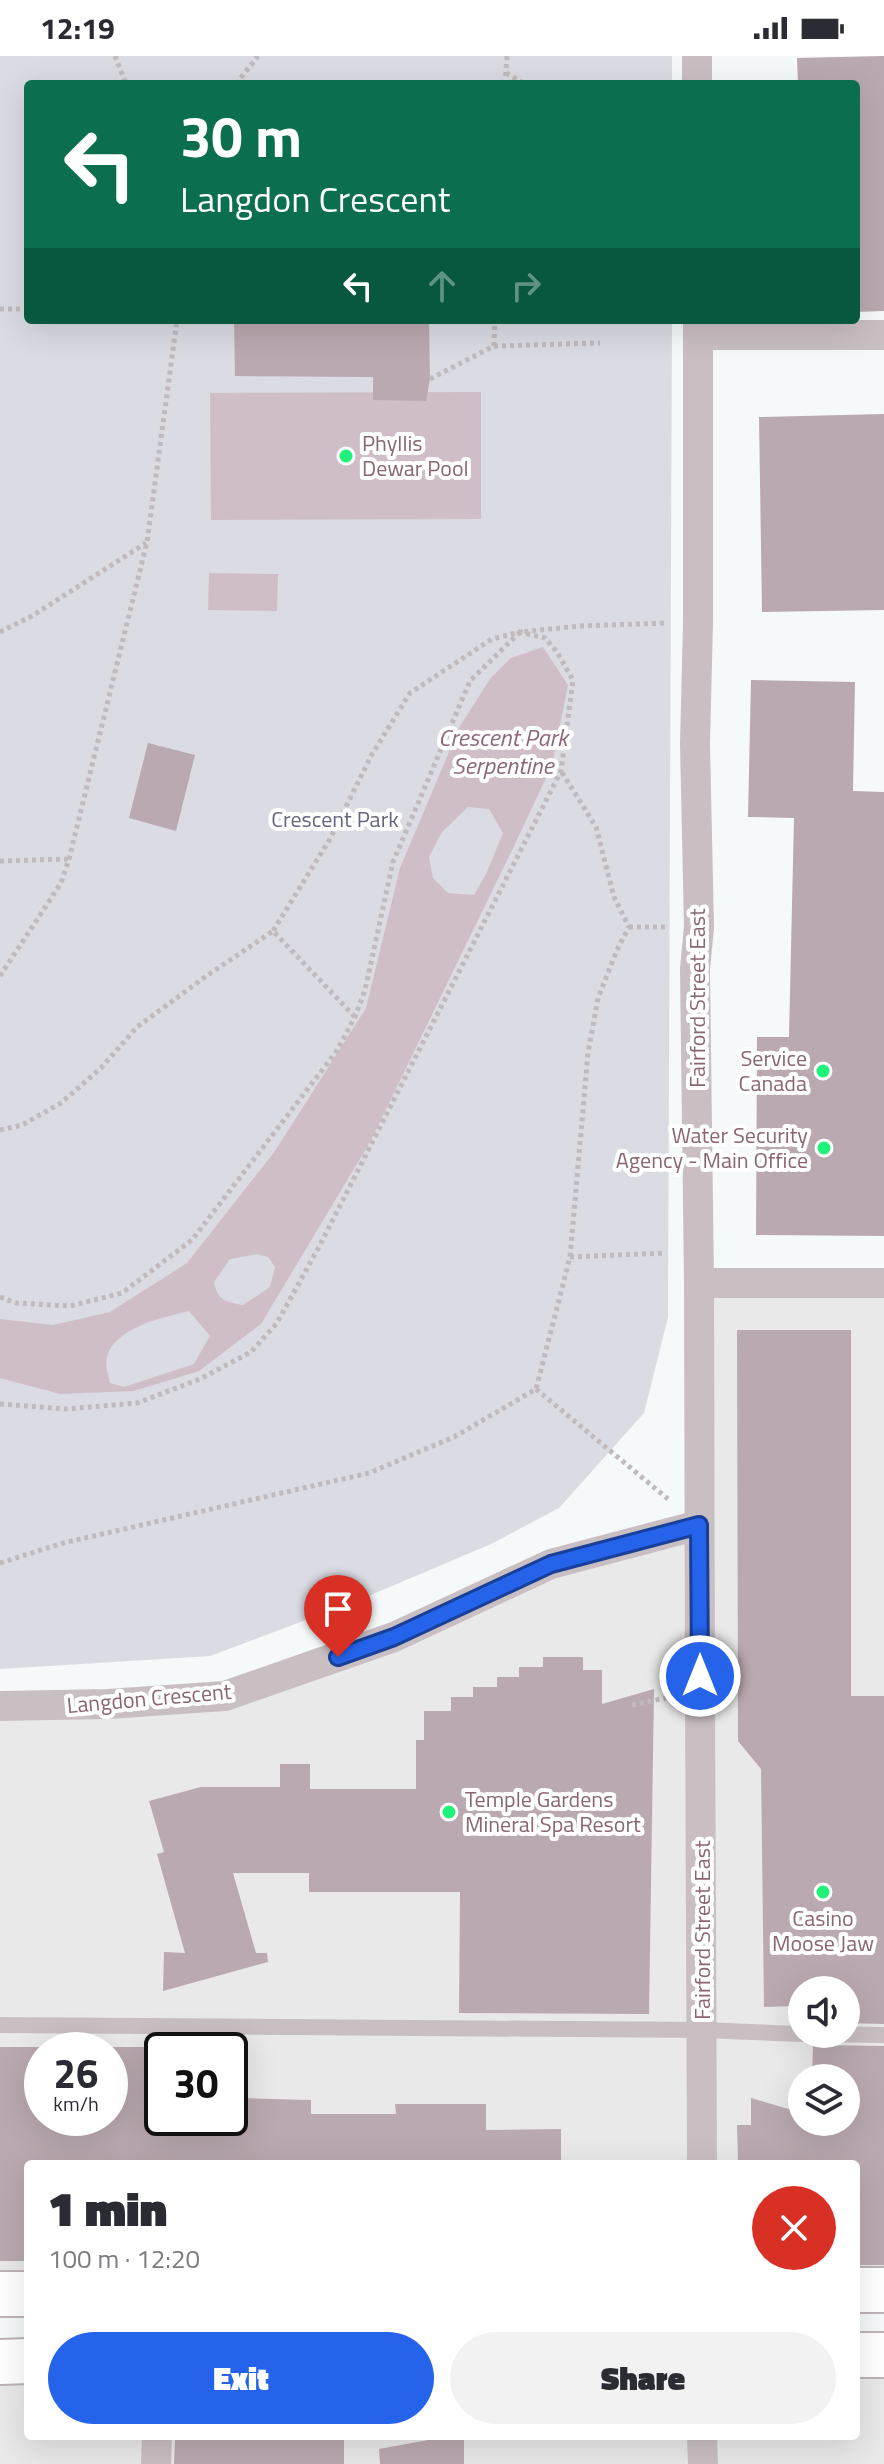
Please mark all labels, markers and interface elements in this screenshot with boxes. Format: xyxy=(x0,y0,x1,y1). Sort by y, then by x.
text: 12:19 xyxy=(40,5,115,51)
text: 30 m xyxy=(180,94,302,179)
icon: left xyxy=(48,112,152,216)
text: Langdon Crescent xyxy=(180,171,450,226)
icon: left xyxy=(336,264,380,308)
icon: ahead xyxy=(420,264,464,308)
icon: right xyxy=(504,264,548,308)
place label: Phyllis Dewar Pool xyxy=(362,426,469,485)
marker: Phyllis Dewar Pool xyxy=(337,447,355,465)
water label: Crescent Park Serpentine xyxy=(438,719,571,783)
park label: Crescent Park xyxy=(271,802,399,836)
street label: Fairford Street East xyxy=(680,908,714,1088)
place label: Service Canada xyxy=(739,1041,807,1100)
marker: Service Canada xyxy=(814,1062,832,1080)
place label: Water Security Agency - Main Office xyxy=(616,1118,808,1177)
marker: Water Security Agency - Main Office xyxy=(815,1139,833,1157)
pin xyxy=(304,1575,372,1657)
icon: arrive xyxy=(316,1587,360,1631)
position arrow xyxy=(658,1634,742,1718)
street label: Langdon Crescent xyxy=(65,1674,233,1722)
place label: Temple Gardens Mineral Spa Resort xyxy=(465,1782,641,1841)
marker: Temple Gardens Mineral Spa Resort xyxy=(440,1803,458,1821)
street label: Fairford Street East xyxy=(685,1840,719,2020)
marker: Casino Moose Jaw xyxy=(814,1883,832,1901)
place label: Casino Moose Jaw xyxy=(772,1901,874,1960)
map controls xyxy=(788,1976,860,2136)
button: sound xyxy=(788,1976,860,2048)
speed limit sign: 30 xyxy=(144,2032,248,2136)
text: 26 xyxy=(54,2043,98,2104)
button: layers xyxy=(788,2064,860,2136)
text: km/h xyxy=(53,2088,99,2119)
text: 1 min xyxy=(48,2172,167,2245)
button: close xyxy=(752,2186,836,2270)
text: 100 m · 12:20 xyxy=(48,2239,200,2278)
button: Exit xyxy=(48,2332,434,2424)
button: Share xyxy=(450,2332,836,2424)

